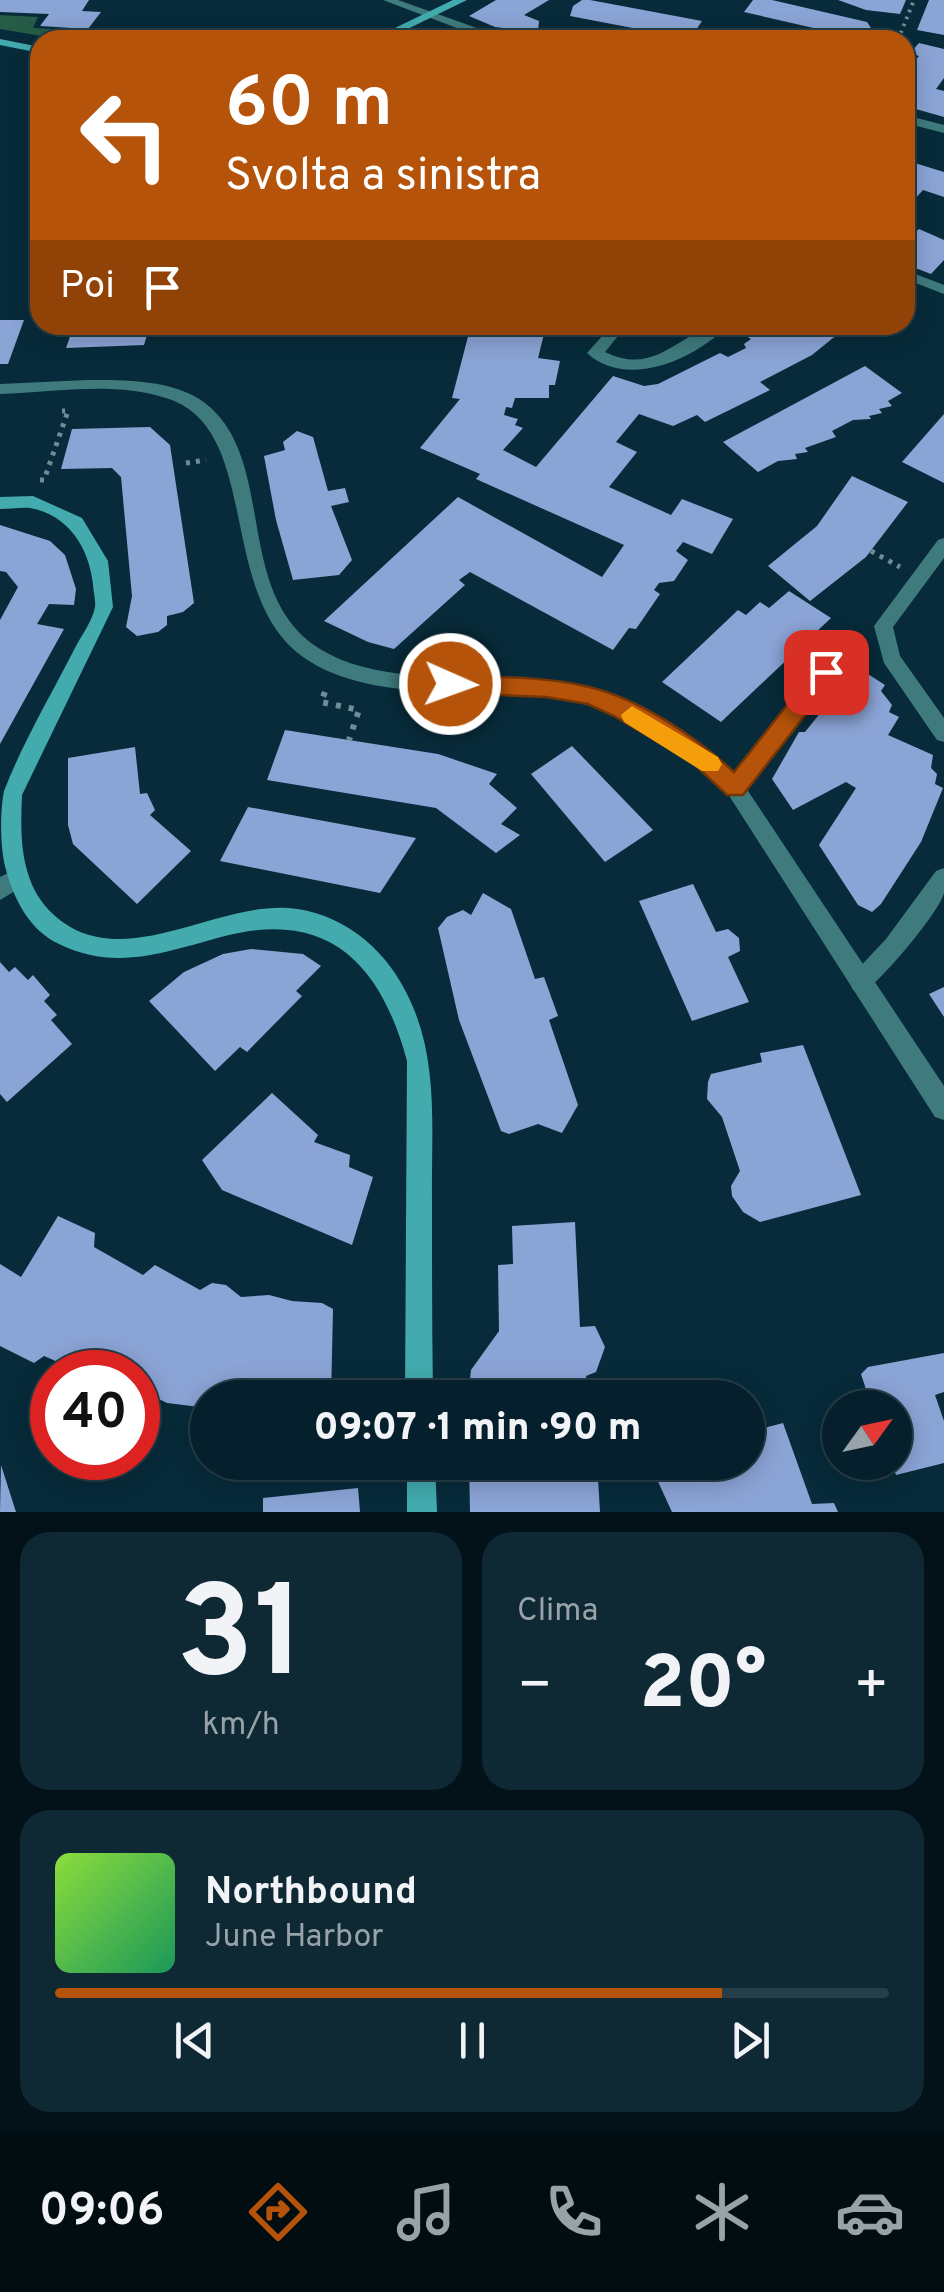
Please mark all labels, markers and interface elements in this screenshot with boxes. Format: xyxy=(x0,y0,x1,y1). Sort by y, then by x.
text: 60 m xyxy=(225,62,393,151)
icon: left xyxy=(60,70,190,200)
text: Svolta a sinistra xyxy=(225,149,541,206)
icon: arrive xyxy=(135,260,190,315)
text: Poi xyxy=(60,263,115,312)
pin xyxy=(784,630,869,715)
position arrow xyxy=(398,632,502,736)
icon: arrive xyxy=(799,645,854,700)
speed limit sign: 40 xyxy=(30,1350,160,1480)
north arrow xyxy=(822,1390,912,1480)
map controls xyxy=(822,1390,912,1480)
text: 09:07 · 1 min · 90 m xyxy=(314,1405,641,1454)
text: 31 xyxy=(176,1558,306,1723)
text: Clima xyxy=(517,1592,598,1632)
text: 20° xyxy=(640,1640,766,1735)
text: − xyxy=(517,1653,552,1723)
text: + xyxy=(854,1653,889,1723)
text: km/h xyxy=(202,1706,280,1746)
text: Northbound xyxy=(205,1869,417,1918)
text: June Harbor xyxy=(205,1918,384,1958)
icon: previous xyxy=(167,2013,222,2068)
icon: pause xyxy=(445,2013,500,2068)
icon: next xyxy=(723,2013,778,2068)
icon: directions xyxy=(243,2177,313,2247)
icon: music xyxy=(391,2177,461,2247)
icon: phone xyxy=(539,2177,609,2247)
icon: climate xyxy=(687,2177,757,2247)
icon: car xyxy=(835,2177,905,2247)
text: 09:06 xyxy=(39,2184,164,2241)

